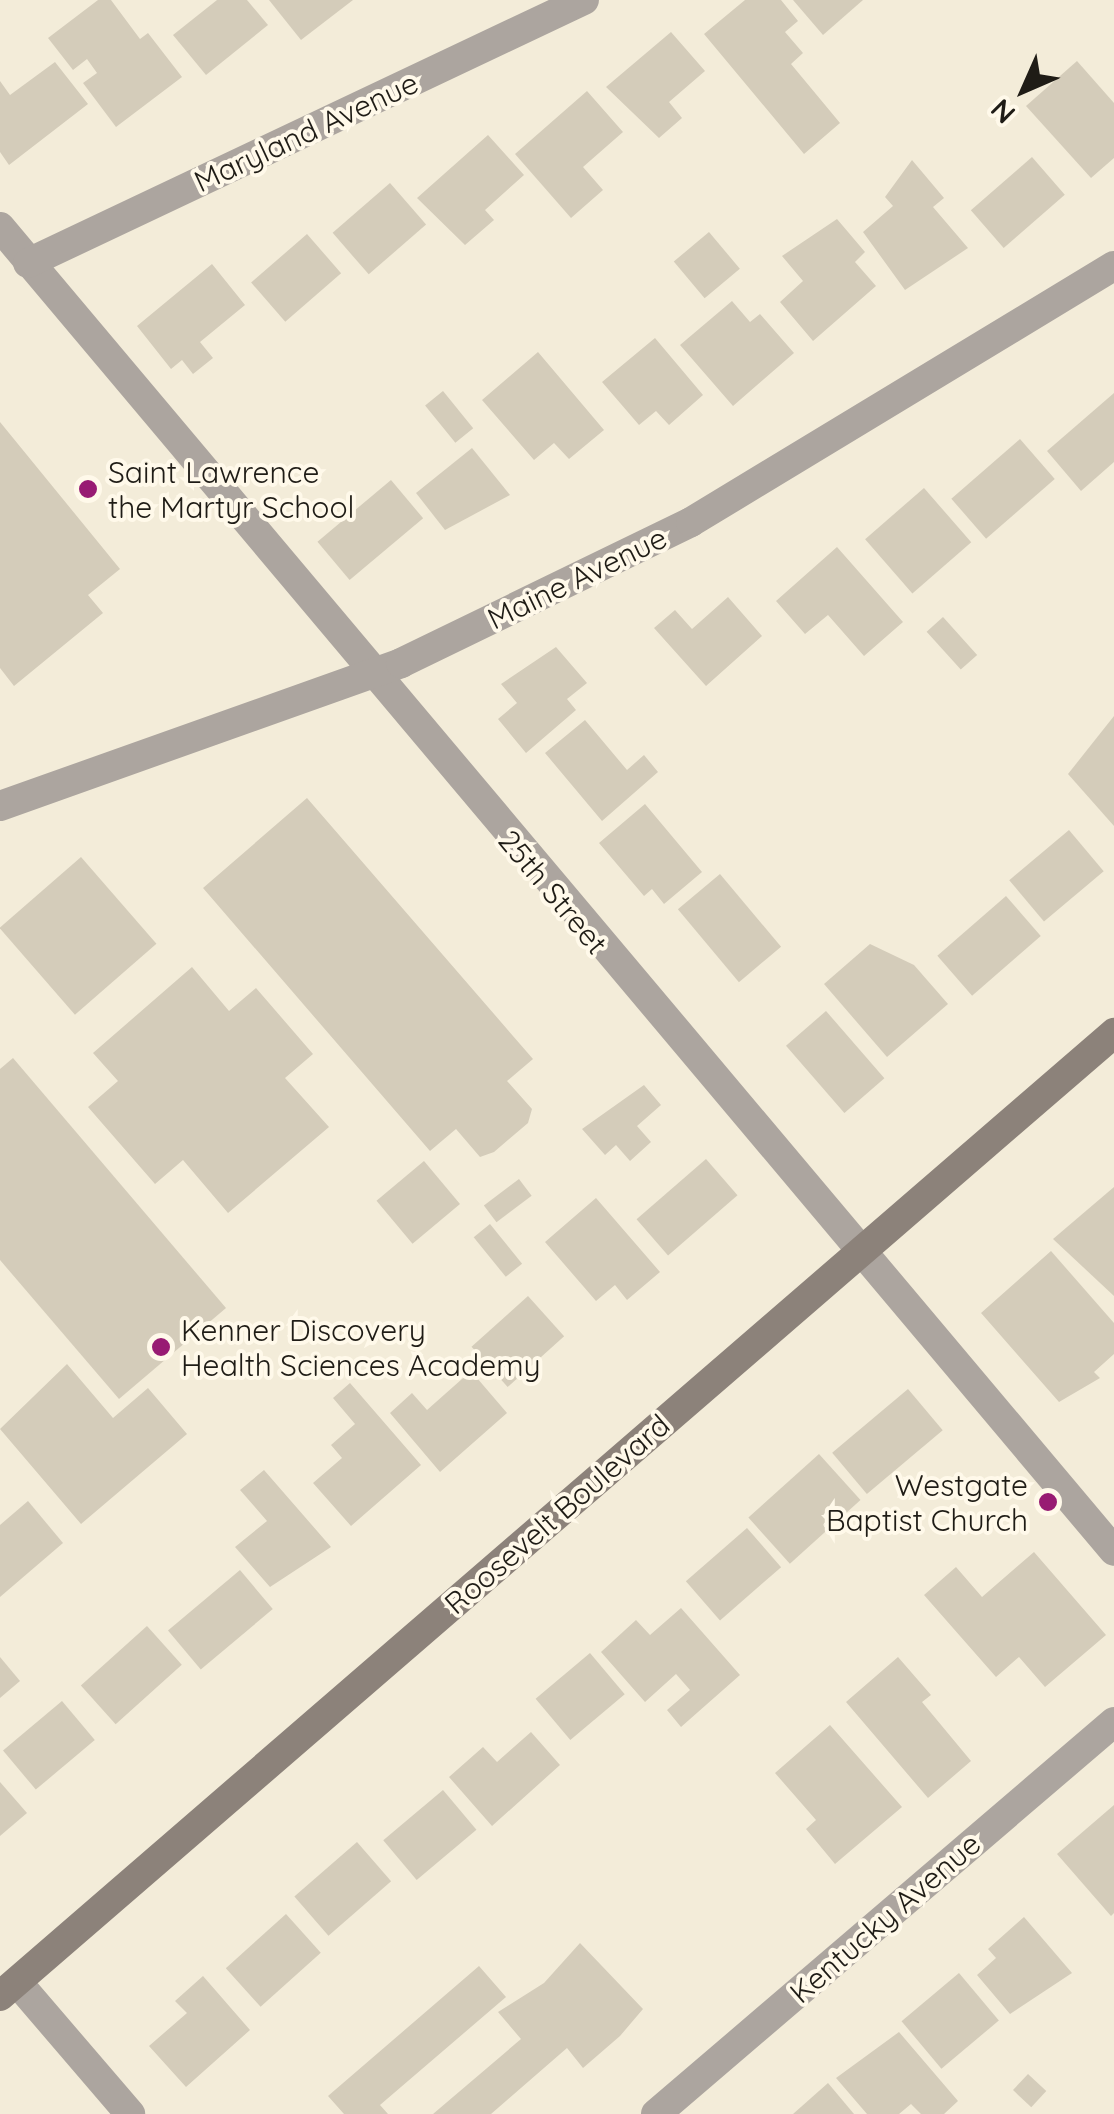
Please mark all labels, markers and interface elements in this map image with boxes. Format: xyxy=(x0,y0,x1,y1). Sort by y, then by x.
north arrow xyxy=(974,40,1074,140)
street label: Maryland Avenue xyxy=(188,64,424,200)
text: N xyxy=(983,92,1022,131)
place label: Saint Lawrence the Martyr School xyxy=(108,454,354,524)
marker: Saint Lawrence the Martyr School xyxy=(77,478,99,500)
street label: Maine Avenue xyxy=(482,519,672,637)
street label: 25th Street xyxy=(491,823,615,961)
place label: Kenner Discovery Health Sciences Academy xyxy=(181,1312,540,1382)
marker: Kenner Discovery Health Sciences Academy xyxy=(150,1336,172,1358)
street label: Roosevelt Boulevard xyxy=(437,1407,677,1621)
place label: Westgate Baptist Church xyxy=(826,1467,1028,1538)
marker: Westgate Baptist Church xyxy=(1037,1491,1059,1513)
street label: Kentucky Avenue xyxy=(782,1826,988,2010)

